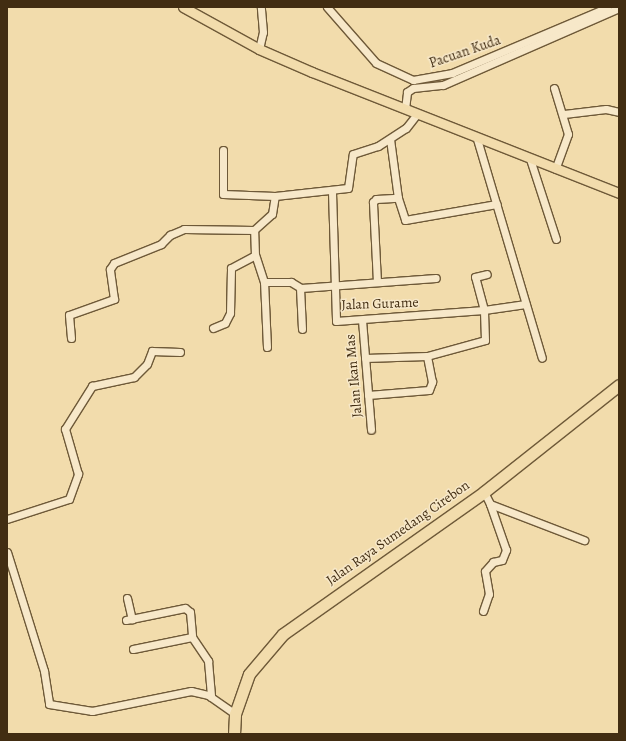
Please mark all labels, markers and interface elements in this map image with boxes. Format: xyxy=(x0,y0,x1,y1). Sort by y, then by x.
street label: Pacuan Kuda xyxy=(427,32,503,72)
street label: Jalan Gurame xyxy=(341,294,419,314)
street label: Jalan Ikan Mas xyxy=(342,334,366,418)
street label: Jalan Raya Sumedang Cirebon xyxy=(323,477,473,589)

